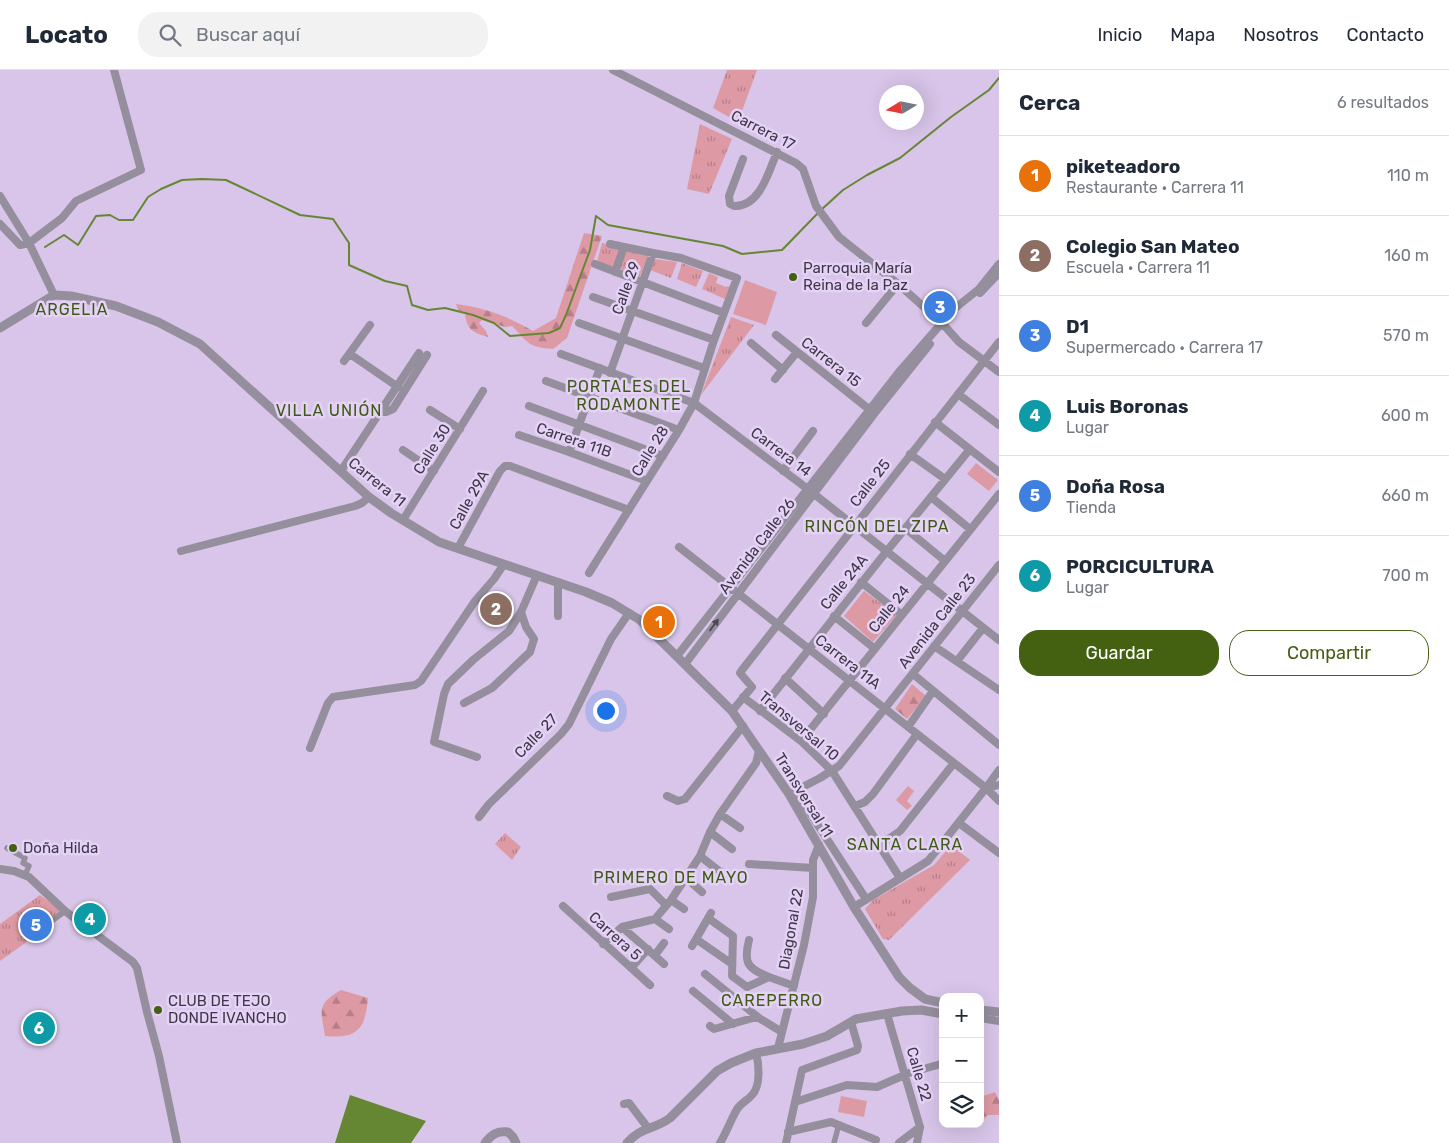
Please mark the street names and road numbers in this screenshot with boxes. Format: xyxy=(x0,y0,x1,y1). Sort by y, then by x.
street label: Carrera 17 xyxy=(728,106,798,154)
street label: Calle 29 xyxy=(608,259,644,317)
street label: Carrera 15 xyxy=(798,333,864,391)
street label: Carrera 11B xyxy=(534,419,614,461)
street label: Calle 30 xyxy=(409,420,455,478)
street label: Calle 28 xyxy=(628,422,672,480)
street label: Carrera 14 xyxy=(747,423,815,481)
street label: Carrera 11 xyxy=(345,454,409,510)
street label: Calle 25 xyxy=(846,456,894,510)
street label: Calle 29A xyxy=(445,467,493,533)
street label: Avenida Calle 26 xyxy=(715,495,799,597)
street label: Calle 24A xyxy=(816,551,872,613)
street label: Avenida Calle 23 xyxy=(894,570,980,672)
street label: Calle 24 xyxy=(865,582,913,636)
street label: Carrera 11A xyxy=(812,631,884,693)
street label: Transversal 10 xyxy=(755,687,843,765)
street label: Calle 27 xyxy=(511,710,561,762)
street label: Transversal 11 xyxy=(771,750,837,840)
street label: Diagonal 22 xyxy=(775,887,807,971)
street label: Carrera 5 xyxy=(585,908,645,964)
street label: Calle 22 xyxy=(903,1045,935,1103)

